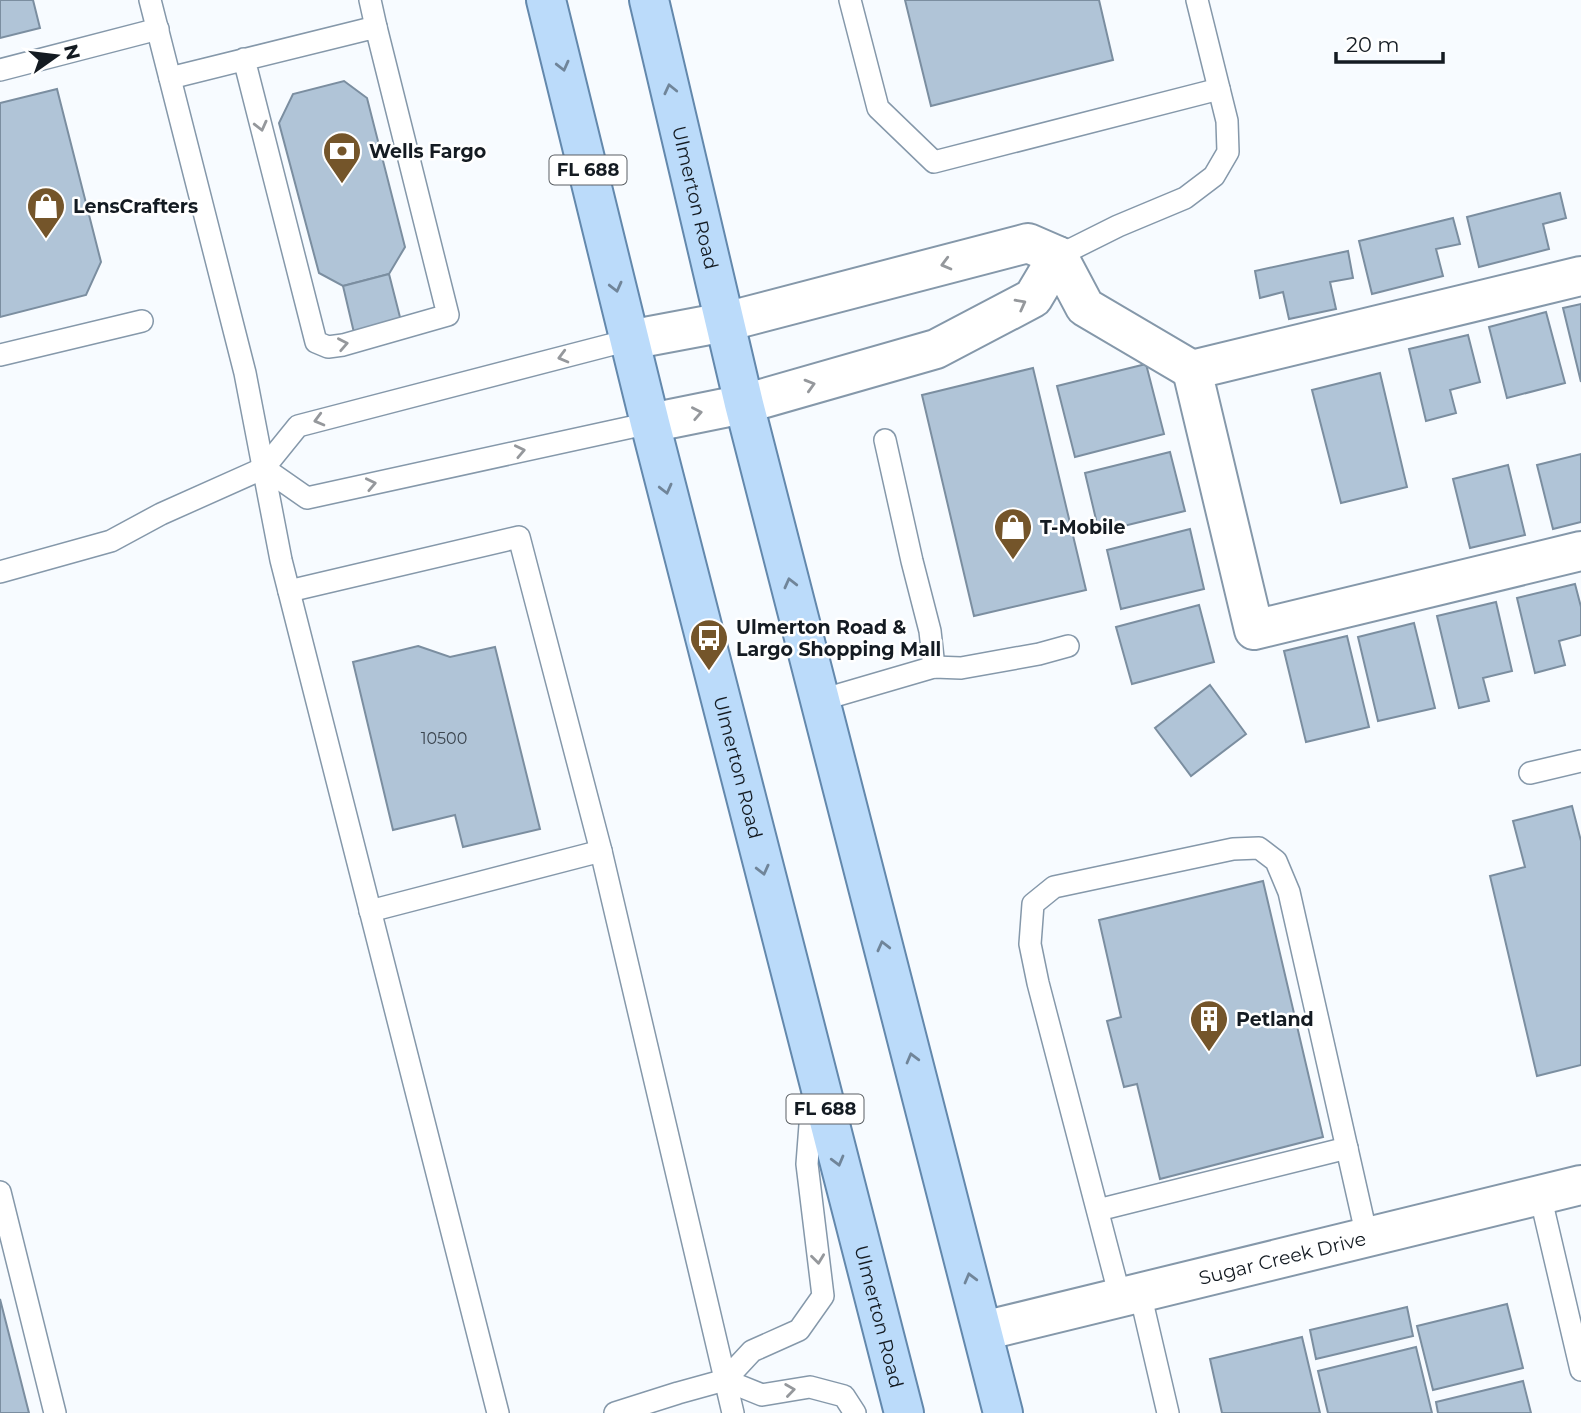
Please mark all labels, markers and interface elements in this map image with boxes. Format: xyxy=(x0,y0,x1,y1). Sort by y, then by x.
north arrow xyxy=(21,21,91,91)
scale bar xyxy=(1336,21,1443,65)
text: 20 m xyxy=(1346,32,1400,57)
text: N xyxy=(59,42,85,62)
one-way arrow xyxy=(554,60,569,72)
one-way arrow xyxy=(663,83,678,95)
one-way arrow xyxy=(253,119,267,131)
street label: Ulmerton Road xyxy=(667,124,723,272)
bank icon: Wells Fargo xyxy=(321,130,363,185)
place label: Wells Fargo xyxy=(369,140,486,163)
road number: FL 688 xyxy=(550,155,626,184)
shop icon: LensCrafters xyxy=(25,185,67,240)
place label: LensCrafters xyxy=(73,195,198,218)
one-way arrow xyxy=(940,256,952,271)
one-way arrow xyxy=(608,281,622,293)
one-way arrow xyxy=(1014,299,1026,312)
one-way arrow xyxy=(337,337,349,352)
one-way arrow xyxy=(557,349,569,363)
one-way arrow xyxy=(804,379,816,394)
one-way arrow xyxy=(691,407,703,422)
one-way arrow xyxy=(313,412,325,426)
one-way arrow xyxy=(514,445,526,460)
one-way arrow xyxy=(365,478,377,493)
one-way arrow xyxy=(658,483,672,495)
shop icon: T-Mobile xyxy=(992,506,1034,561)
place label: T-Mobile xyxy=(1040,516,1126,539)
one-way arrow xyxy=(784,577,798,589)
place label: Ulmerton Road & Largo Shopping Mall xyxy=(736,616,941,661)
bus stop icon: Ulmerton Road & Largo Shopping Mall xyxy=(688,617,730,672)
street label: Ulmerton Road xyxy=(708,694,767,841)
house number: 10500 xyxy=(421,729,467,748)
one-way arrow xyxy=(755,864,769,876)
one-way arrow xyxy=(877,940,891,952)
building icon: Petland xyxy=(1188,998,1230,1053)
place label: Petland xyxy=(1236,1008,1314,1031)
one-way arrow xyxy=(906,1052,920,1064)
road number: FL 688 xyxy=(786,1094,864,1124)
one-way arrow xyxy=(830,1155,844,1167)
street label: Sugar Creek Drive xyxy=(1196,1227,1368,1290)
street label: Ulmerton Road xyxy=(849,1243,908,1390)
one-way arrow xyxy=(811,1253,826,1265)
one-way arrow xyxy=(964,1272,978,1284)
one-way arrow xyxy=(784,1383,795,1398)

